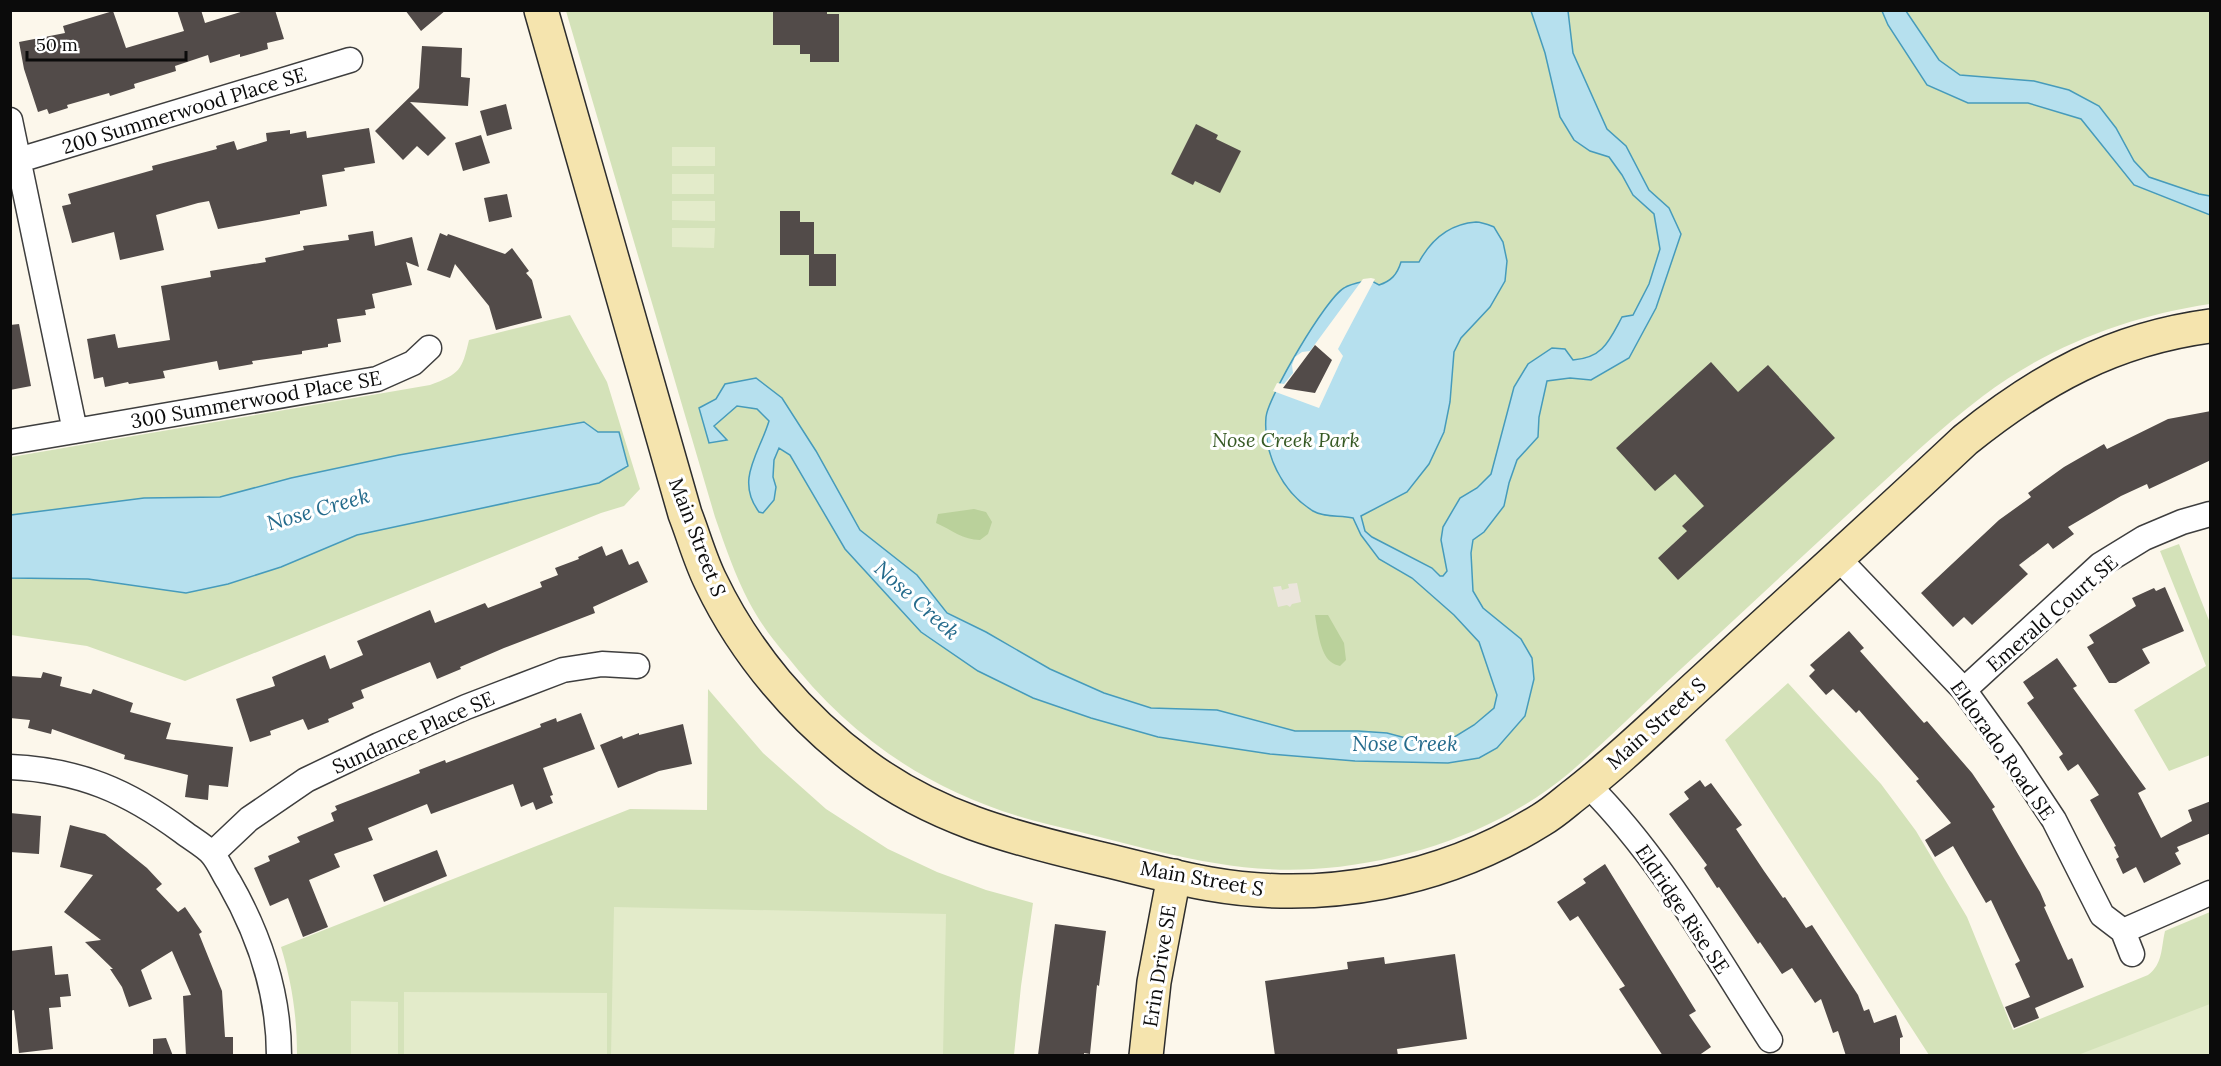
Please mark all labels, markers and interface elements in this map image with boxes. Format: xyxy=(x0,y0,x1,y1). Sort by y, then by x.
scale bar xyxy=(27,24,186,62)
text: 50 m xyxy=(36,33,78,56)
street label: 200 Summerwood Place SE xyxy=(59,61,309,159)
street label: 300 Summerwood Place SE xyxy=(129,365,383,433)
park label: Nose Creek Park xyxy=(1212,427,1360,452)
street label: Main Street S xyxy=(664,474,732,600)
water label: Nose Creek xyxy=(263,481,373,537)
street label: Emerald Court SE xyxy=(1981,549,2123,677)
water label: Nose Creek xyxy=(869,555,965,645)
street label: Main Street S xyxy=(1601,672,1711,774)
street label: Eldorado Road SE xyxy=(1946,675,2060,825)
street label: Sundance Place SE xyxy=(328,685,498,779)
water label: Nose Creek xyxy=(1352,730,1458,757)
street label: Eldridge Rise SE xyxy=(1631,840,1735,978)
street label: Main Street S xyxy=(1138,855,1266,901)
street label: Erin Drive SE xyxy=(1137,903,1181,1029)

